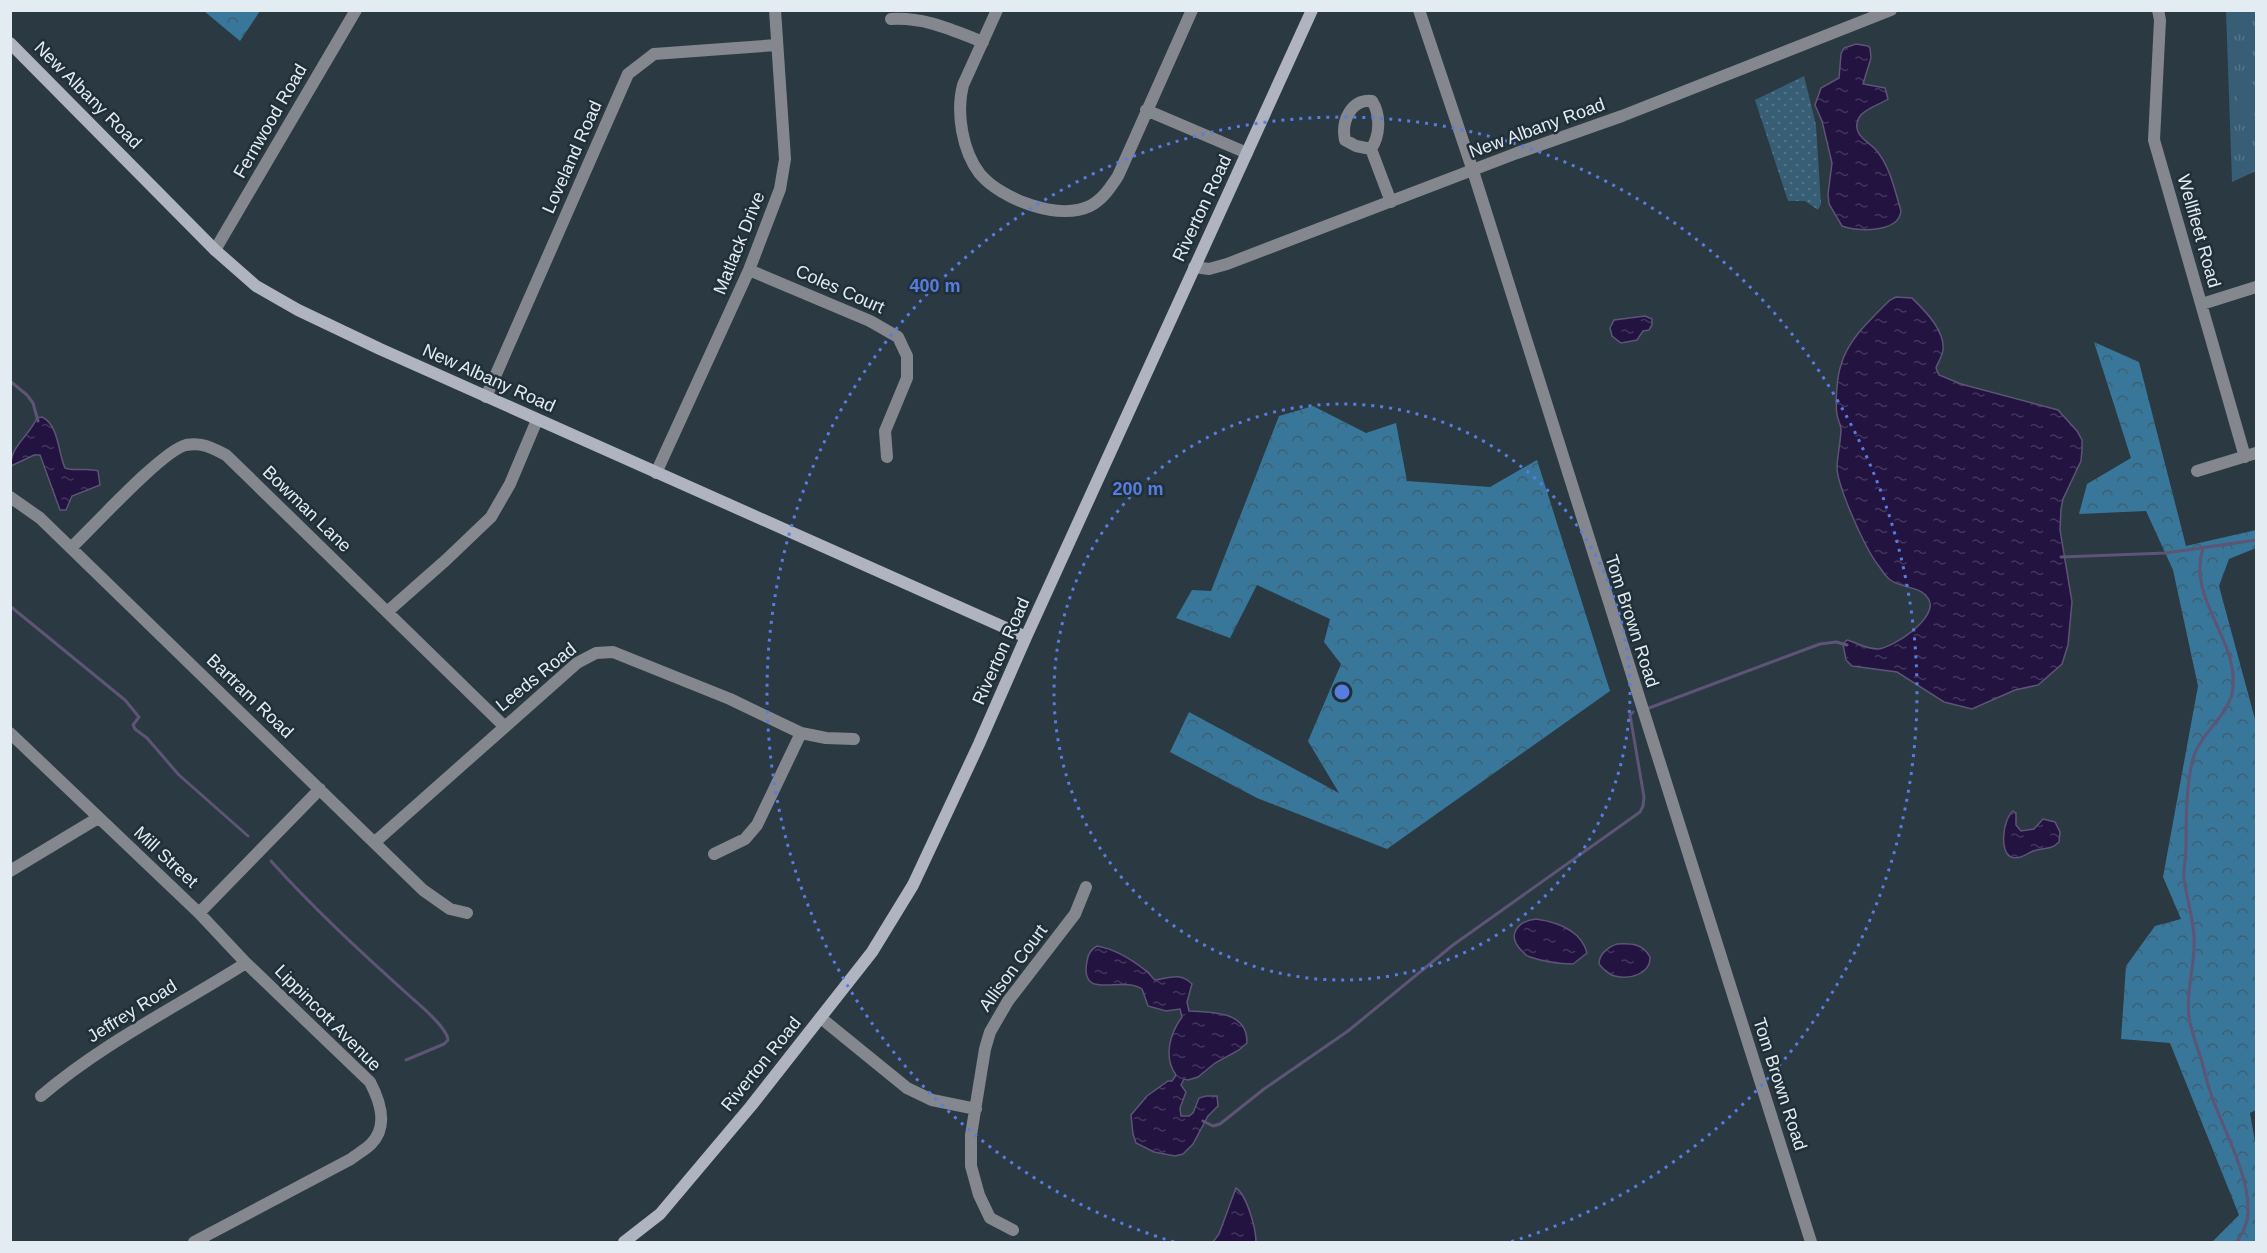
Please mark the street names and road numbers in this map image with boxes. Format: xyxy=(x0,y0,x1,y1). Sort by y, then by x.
street label: New Albany Road xyxy=(30,37,146,153)
street label: Fernwood Road xyxy=(229,61,311,181)
street label: New Albany Road xyxy=(1466,94,1608,162)
street label: Loveland Road xyxy=(538,98,606,216)
street label: Riverton Road xyxy=(1169,152,1235,264)
street label: Wellfleet Road xyxy=(2173,172,2225,290)
street label: Matlack Drive xyxy=(709,189,769,297)
street label: Coles Court xyxy=(793,261,887,317)
street label: New Albany Road xyxy=(420,340,558,416)
street label: Bowman Lane xyxy=(259,462,355,556)
street label: Tom Brown Road xyxy=(1601,552,1663,690)
street label: Riverton Road xyxy=(968,594,1034,708)
street label: Leeds Road xyxy=(492,639,580,715)
street label: Bartram Road xyxy=(203,650,297,742)
street label: Mill Street xyxy=(130,822,202,892)
street label: Allison Court xyxy=(975,921,1051,1015)
street label: Lippincott Avenue xyxy=(271,961,385,1075)
street label: Jeffrey Road xyxy=(84,976,180,1046)
street label: Riverton Road xyxy=(717,1013,805,1115)
street label: Tom Brown Road xyxy=(1749,1015,1811,1153)

